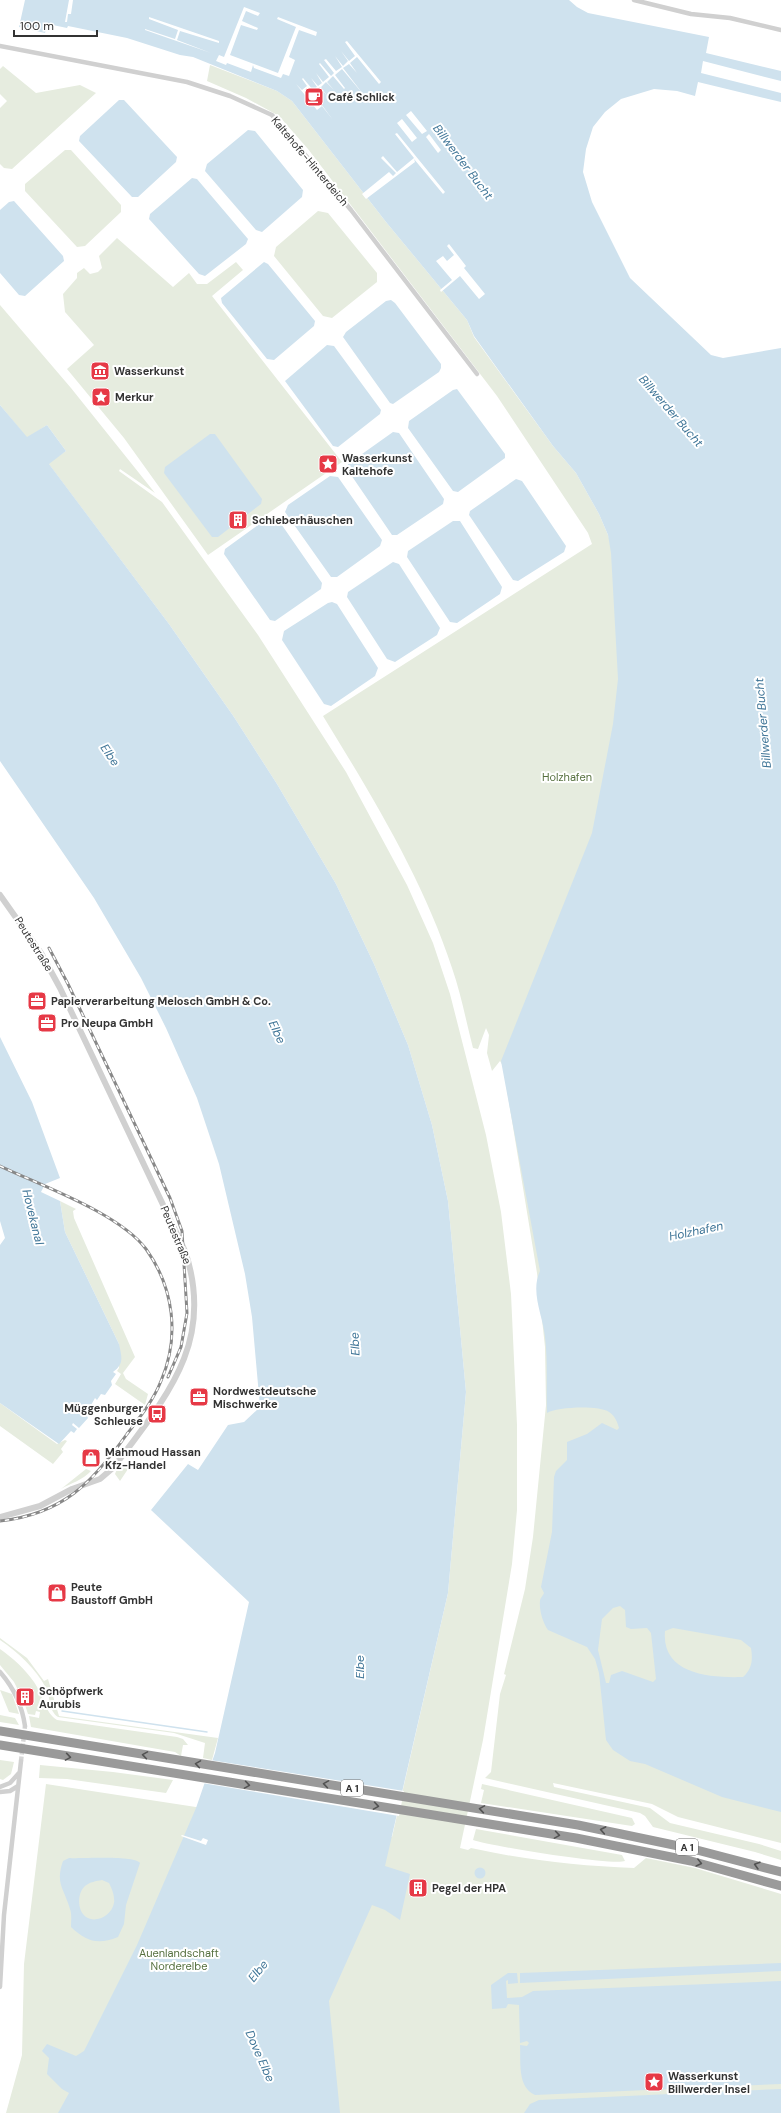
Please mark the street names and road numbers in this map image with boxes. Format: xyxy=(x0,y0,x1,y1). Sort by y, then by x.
street label: Kaltehofe-Hinterdeich xyxy=(268,113,352,209)
street label: Peutestraße xyxy=(12,914,56,974)
street label: Peutestraße xyxy=(157,1204,195,1266)
road number: A 1 xyxy=(341,1780,363,1796)
road number: A 1 xyxy=(676,1839,698,1855)

